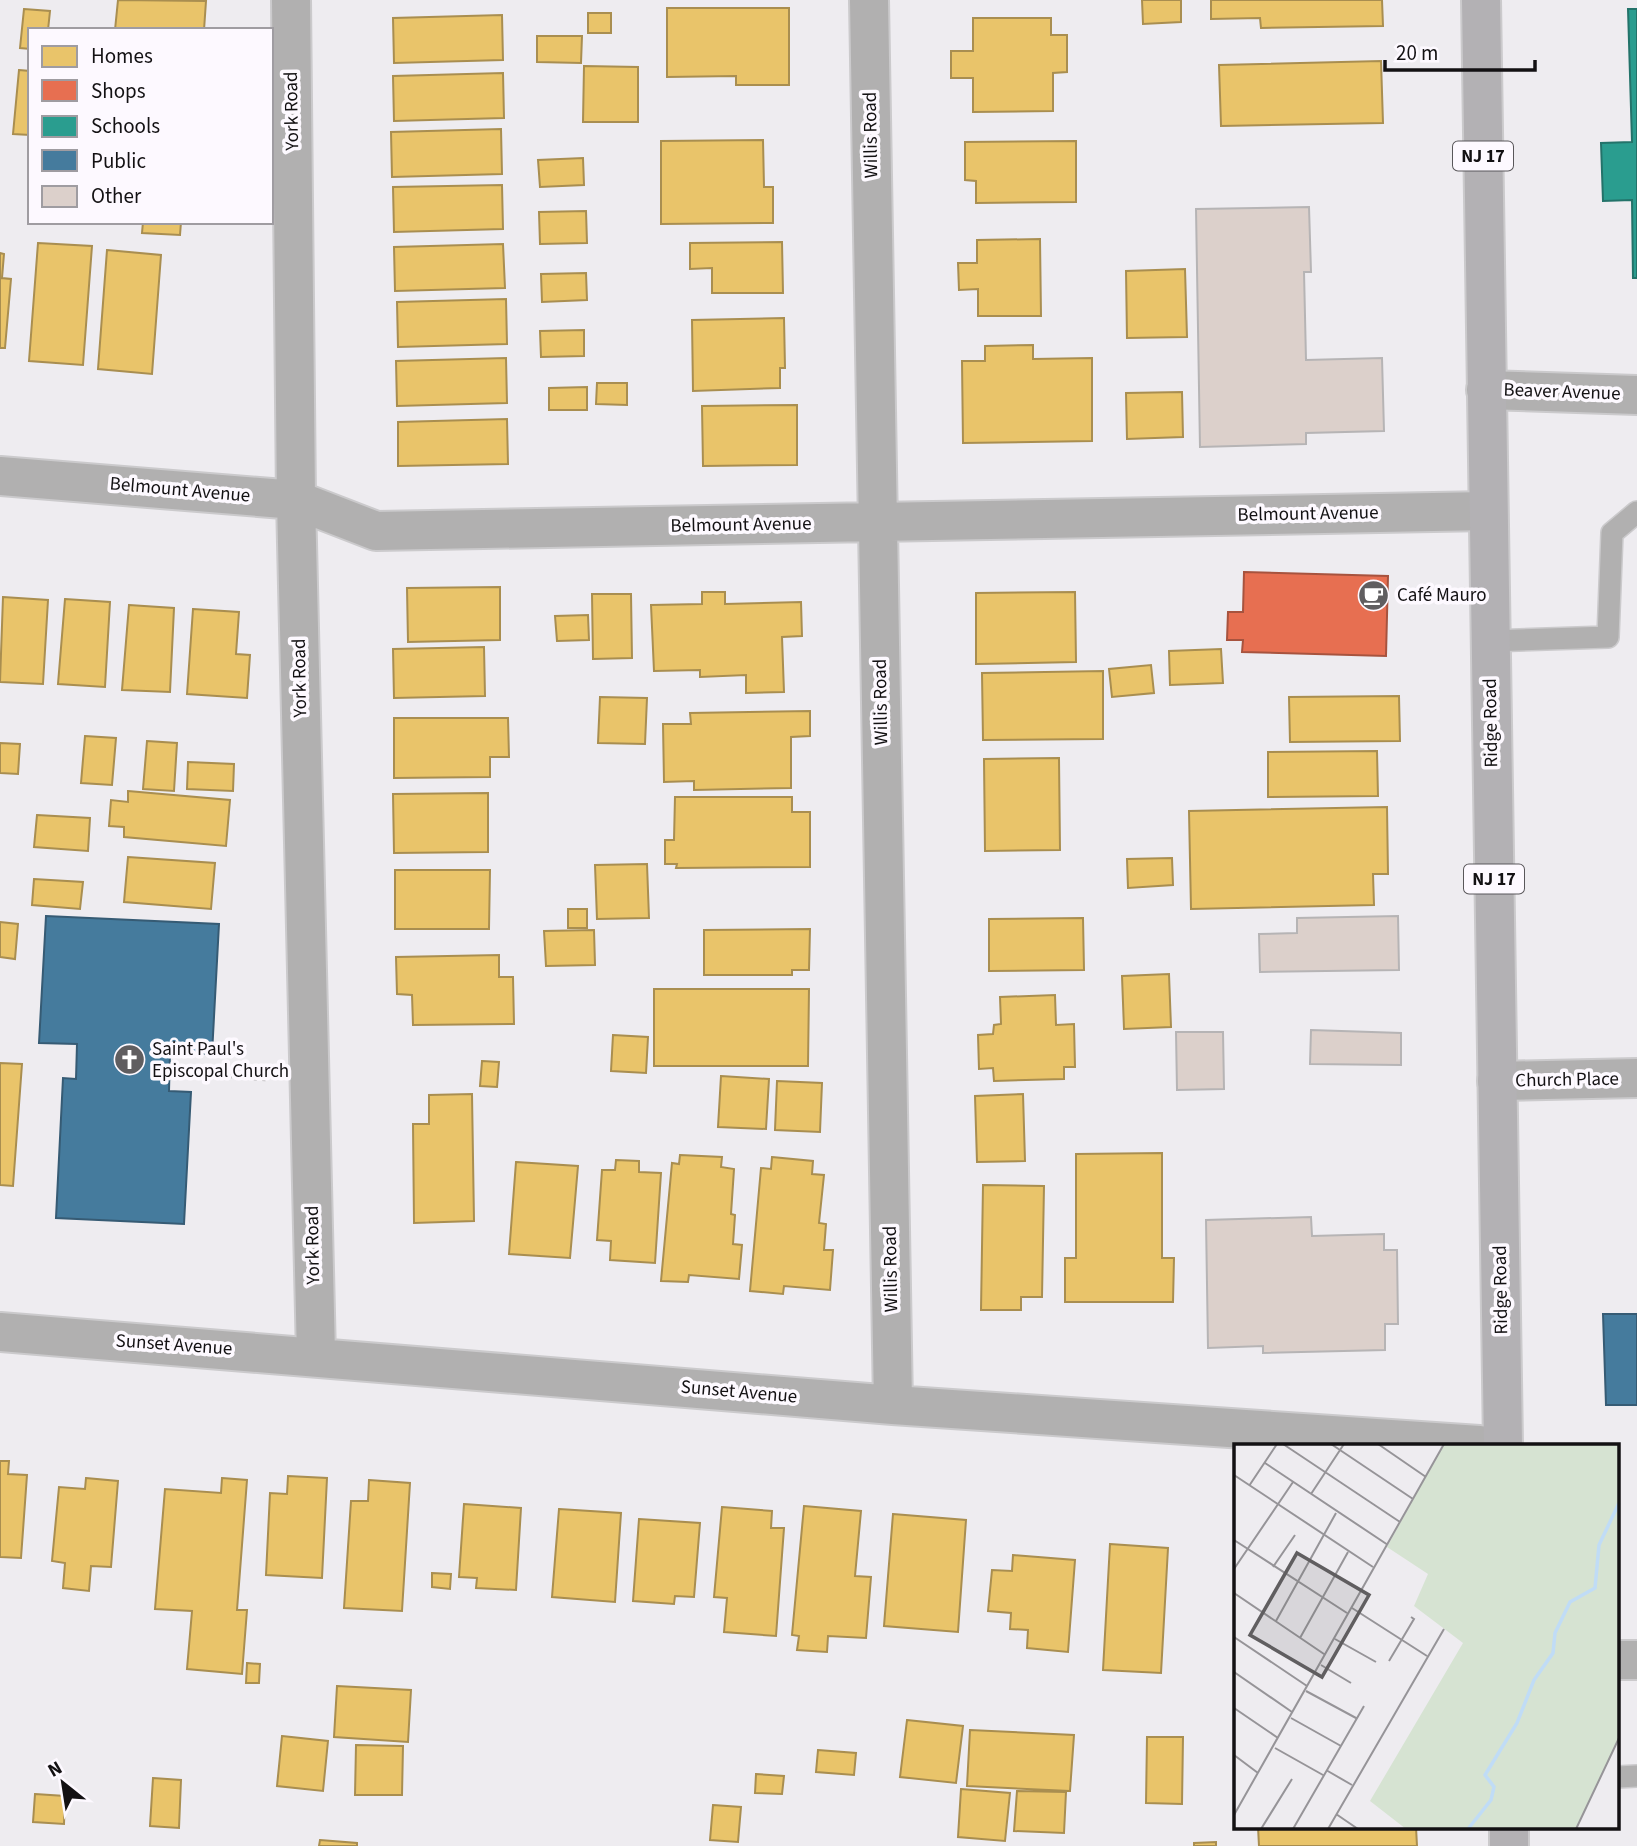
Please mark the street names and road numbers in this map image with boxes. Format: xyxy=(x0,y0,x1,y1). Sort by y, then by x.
street label: York Road xyxy=(278,71,306,152)
street label: Willis Road xyxy=(857,92,885,178)
road number: NJ 17 xyxy=(1453,141,1513,170)
street label: Beaver Avenue xyxy=(1503,376,1621,408)
street label: Belmount Avenue xyxy=(109,470,251,510)
street label: Belmount Avenue xyxy=(1237,499,1379,529)
street label: Belmount Avenue xyxy=(670,510,812,540)
street label: York Road xyxy=(286,638,314,719)
street label: Willis Road xyxy=(867,659,895,745)
street label: Ridge Road xyxy=(1477,678,1505,768)
road number: NJ 17 xyxy=(1464,864,1524,894)
street label: Church Place xyxy=(1515,1066,1619,1094)
street label: York Road xyxy=(299,1205,327,1286)
street label: Willis Road xyxy=(877,1226,905,1312)
street label: Ridge Road xyxy=(1487,1245,1515,1335)
street label: Sunset Avenue xyxy=(115,1327,233,1363)
street label: Sunset Avenue xyxy=(680,1373,798,1411)

